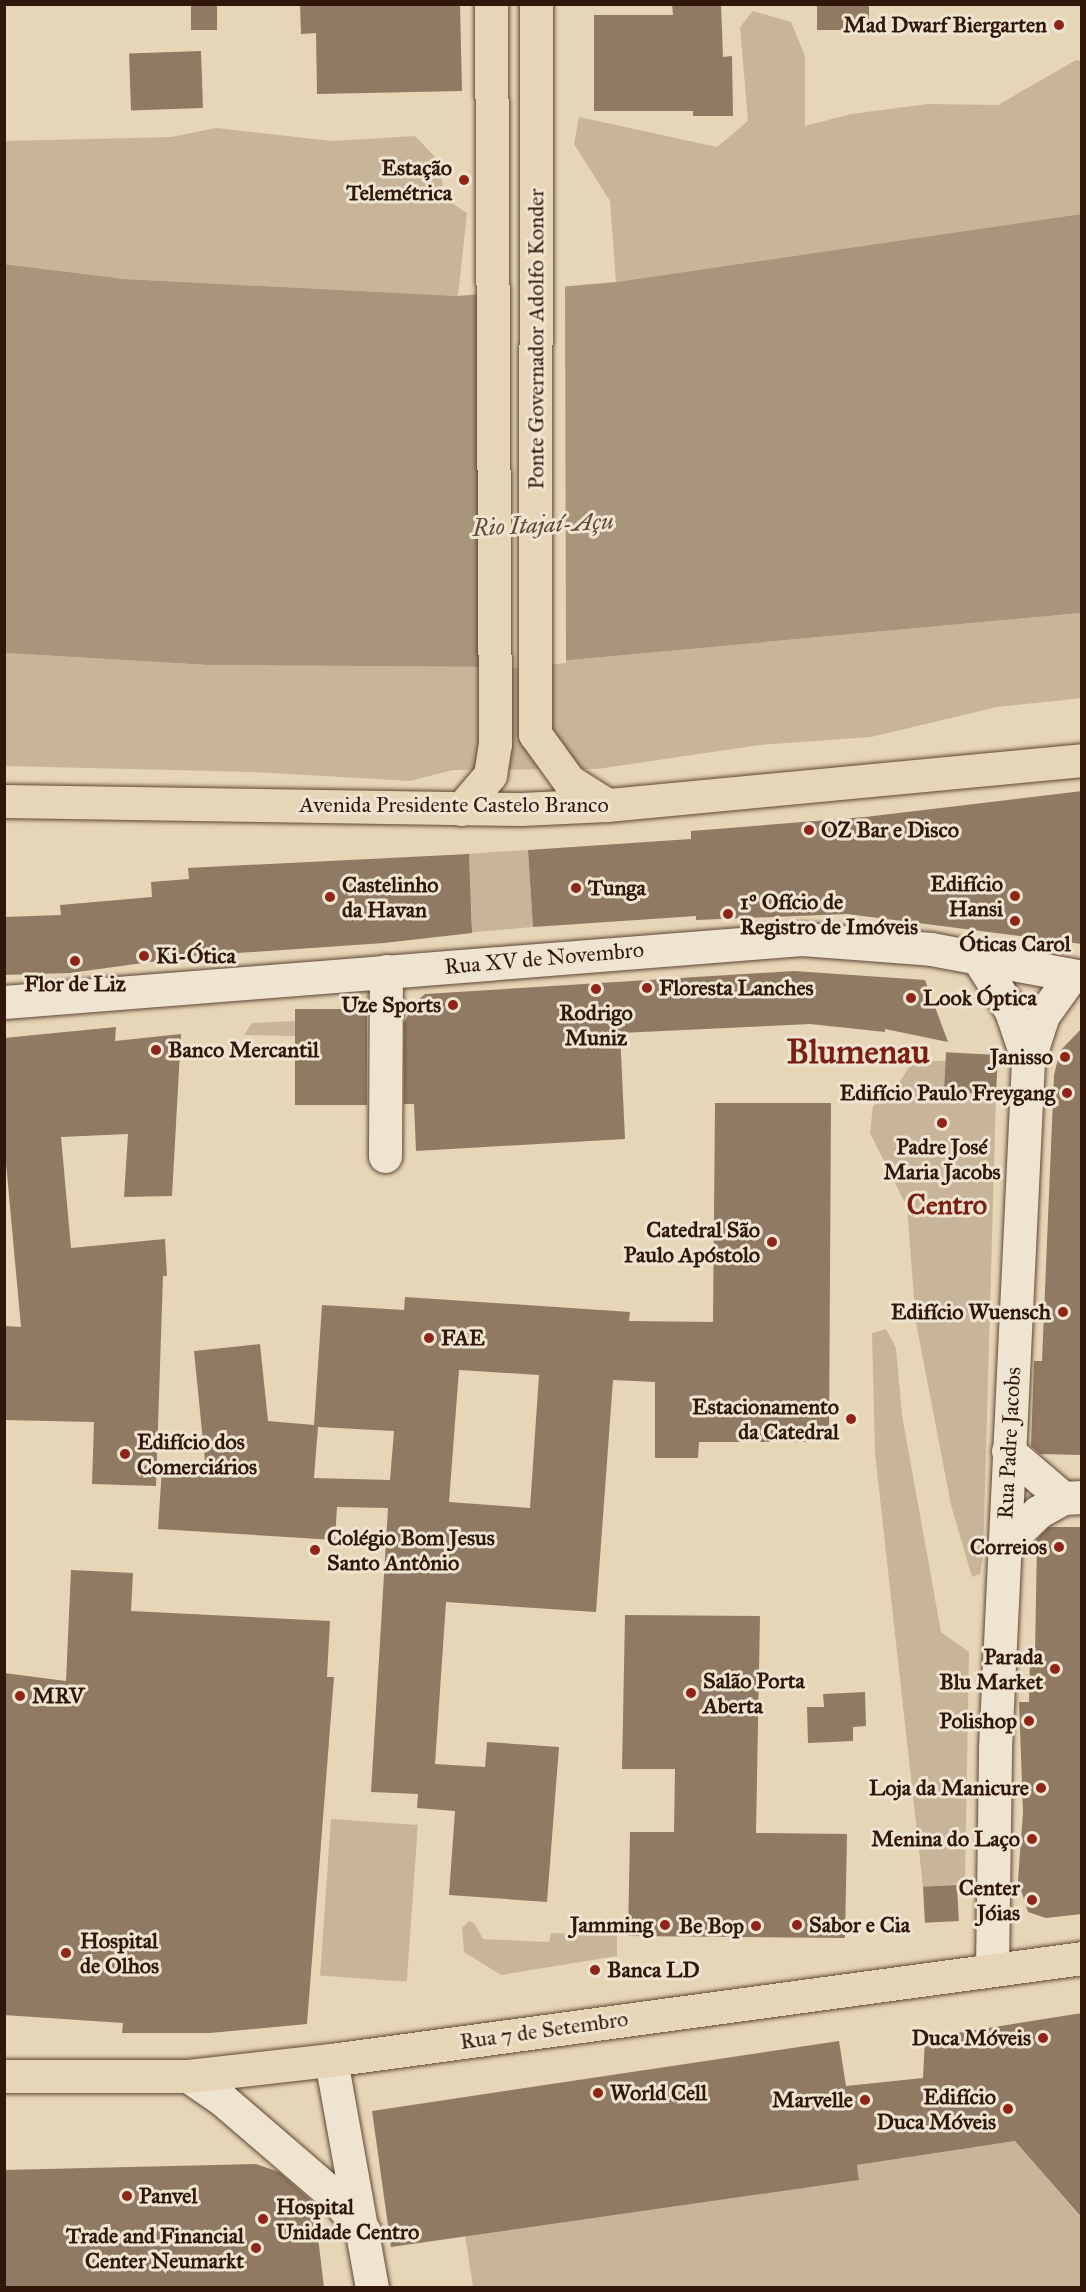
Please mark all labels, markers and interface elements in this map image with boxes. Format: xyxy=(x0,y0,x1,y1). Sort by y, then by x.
place label: Mad Dwarf Biergarten xyxy=(843,12,1047,38)
marker: Mad Dwarf Biergarten xyxy=(1052,18,1066,32)
place label: Estação Telemétrica xyxy=(346,154,452,206)
marker: Estação Telemétrica xyxy=(457,173,471,187)
street label: Ponte Governador Adolfo Konder xyxy=(523,188,549,490)
water label: Rio Itajaí-Açu xyxy=(472,507,614,543)
street label: Avenida Presidente Castelo Branco xyxy=(299,792,609,818)
place label: OZ Bar e Disco xyxy=(821,817,959,843)
marker: OZ Bar e Disco xyxy=(802,823,816,837)
place label: Edifício Hansi xyxy=(930,870,1003,921)
place label: Castelinho da Havan xyxy=(342,871,439,922)
place label: Tunga xyxy=(588,875,646,901)
marker: Tunga xyxy=(569,881,583,895)
place label: 1º Ofício de Registro de Imóveis xyxy=(740,888,918,939)
marker: Edifício Hansi xyxy=(1008,889,1022,903)
marker: Castelinho da Havan xyxy=(323,890,337,904)
marker: 1º Ofício de Registro de Imóveis xyxy=(721,907,735,921)
marker: Óticas Carol xyxy=(1008,914,1022,928)
place label: Óticas Carol xyxy=(959,931,1071,957)
street label: Rua XV de Novembro xyxy=(443,936,645,980)
place label: Ki-Ótica xyxy=(156,943,236,969)
marker: Ki-Ótica xyxy=(137,949,151,963)
marker: Flor de Liz xyxy=(68,954,82,968)
place label: Flor de Liz xyxy=(24,971,126,997)
place label: Floresta Lanches xyxy=(659,975,814,1001)
marker: Floresta Lanches xyxy=(640,981,654,995)
marker: Rodrigo Muniz xyxy=(589,982,603,996)
place label: Look Óptica xyxy=(923,985,1037,1011)
marker: Look Óptica xyxy=(904,991,918,1005)
place label: Uze Sports xyxy=(341,992,441,1018)
marker: Uze Sports xyxy=(446,998,460,1012)
place label: Rodrigo Muniz xyxy=(559,999,633,1050)
district label: Blumenau xyxy=(786,1032,930,1072)
place label: Banco Mercantil xyxy=(168,1037,319,1063)
marker: Banco Mercantil xyxy=(149,1043,163,1057)
place label: Janisso xyxy=(990,1044,1053,1070)
marker: Janisso xyxy=(1058,1050,1072,1064)
place label: Edifício Paulo Freygang xyxy=(839,1080,1055,1106)
marker: Edifício Paulo Freygang xyxy=(1060,1086,1074,1100)
marker: Padre José Maria Jacobs xyxy=(935,1116,949,1130)
place label: Padre José Maria Jacobs xyxy=(883,1133,1001,1184)
district label: Centro xyxy=(907,1188,987,1222)
place label: Catedral São Paulo Apóstolo xyxy=(624,1216,760,1268)
marker: Catedral São Paulo Apóstolo xyxy=(765,1235,779,1249)
place label: Edifício Wuensch xyxy=(891,1299,1051,1325)
marker: Edifício Wuensch xyxy=(1056,1305,1070,1319)
place label: FAE xyxy=(441,1325,485,1351)
marker: FAE xyxy=(422,1331,436,1345)
street label: Rua Padre Jacobs xyxy=(992,1366,1026,1520)
place label: Estacionamento da Catedral xyxy=(692,1393,839,1444)
marker: Estacionamento da Catedral xyxy=(844,1412,858,1426)
place label: Edifício dos Comerciários xyxy=(137,1428,257,1480)
marker: Edifício dos Comerciários xyxy=(118,1447,132,1461)
place label: Colégio Bom Jesus Santo Antônio xyxy=(327,1524,495,1576)
place label: Correios xyxy=(970,1534,1047,1560)
marker: Correios xyxy=(1052,1540,1066,1554)
marker: Colégio Bom Jesus Santo Antônio xyxy=(308,1543,322,1557)
place label: Parada Blu Market xyxy=(939,1643,1043,1694)
marker: Parada Blu Market xyxy=(1048,1662,1062,1676)
place label: Salão Porta Aberta xyxy=(703,1667,805,1718)
place label: MRV xyxy=(32,1683,84,1709)
marker: Salão Porta Aberta xyxy=(684,1686,698,1700)
marker: MRV xyxy=(13,1689,27,1703)
place label: Polishop xyxy=(939,1708,1017,1734)
marker: Polishop xyxy=(1022,1714,1036,1728)
place label: Loja da Manicure xyxy=(869,1775,1029,1801)
marker: Loja da Manicure xyxy=(1034,1781,1048,1795)
place label: Menina do Laço xyxy=(871,1826,1020,1852)
marker: Menina do Laço xyxy=(1025,1832,1039,1846)
place label: Center Jóias xyxy=(959,1874,1020,1926)
marker: Center Jóias xyxy=(1025,1893,1039,1907)
place label: Jamming xyxy=(570,1912,653,1938)
place label: Sabor e Cia xyxy=(809,1912,910,1938)
place label: Be Bop xyxy=(679,1913,744,1939)
marker: Jamming xyxy=(658,1918,672,1932)
marker: Sabor e Cia xyxy=(790,1918,804,1932)
marker: Be Bop xyxy=(749,1919,763,1933)
place label: Hospital de Olhos xyxy=(80,1927,159,1978)
marker: Hospital de Olhos xyxy=(57,1944,75,1962)
place label: Banca LD xyxy=(607,1957,700,1983)
marker: Banca LD xyxy=(588,1963,602,1977)
street label: Rua 7 de Setembro xyxy=(458,2005,630,2055)
place label: Duca Móveis xyxy=(912,2025,1031,2051)
marker: Duca Móveis xyxy=(1036,2031,1050,2045)
place label: World Cell xyxy=(610,2080,707,2106)
place label: Edifício Duca Móveis xyxy=(877,2083,996,2134)
marker: World Cell xyxy=(591,2086,605,2100)
place label: Marvelle xyxy=(772,2087,853,2113)
marker: Marvelle xyxy=(858,2093,872,2107)
marker: Edifício Duca Móveis xyxy=(1001,2102,1015,2116)
place label: Panvel xyxy=(139,2183,197,2209)
marker: Panvel xyxy=(120,2189,134,2203)
place label: Hospital Unidade Centro xyxy=(276,2193,419,2244)
marker: Hospital Unidade Centro xyxy=(254,2210,272,2228)
place label: Trade and Financial Center Neumarkt xyxy=(66,2222,244,2274)
marker: Trade and Financial Center Neumarkt xyxy=(249,2241,263,2255)

